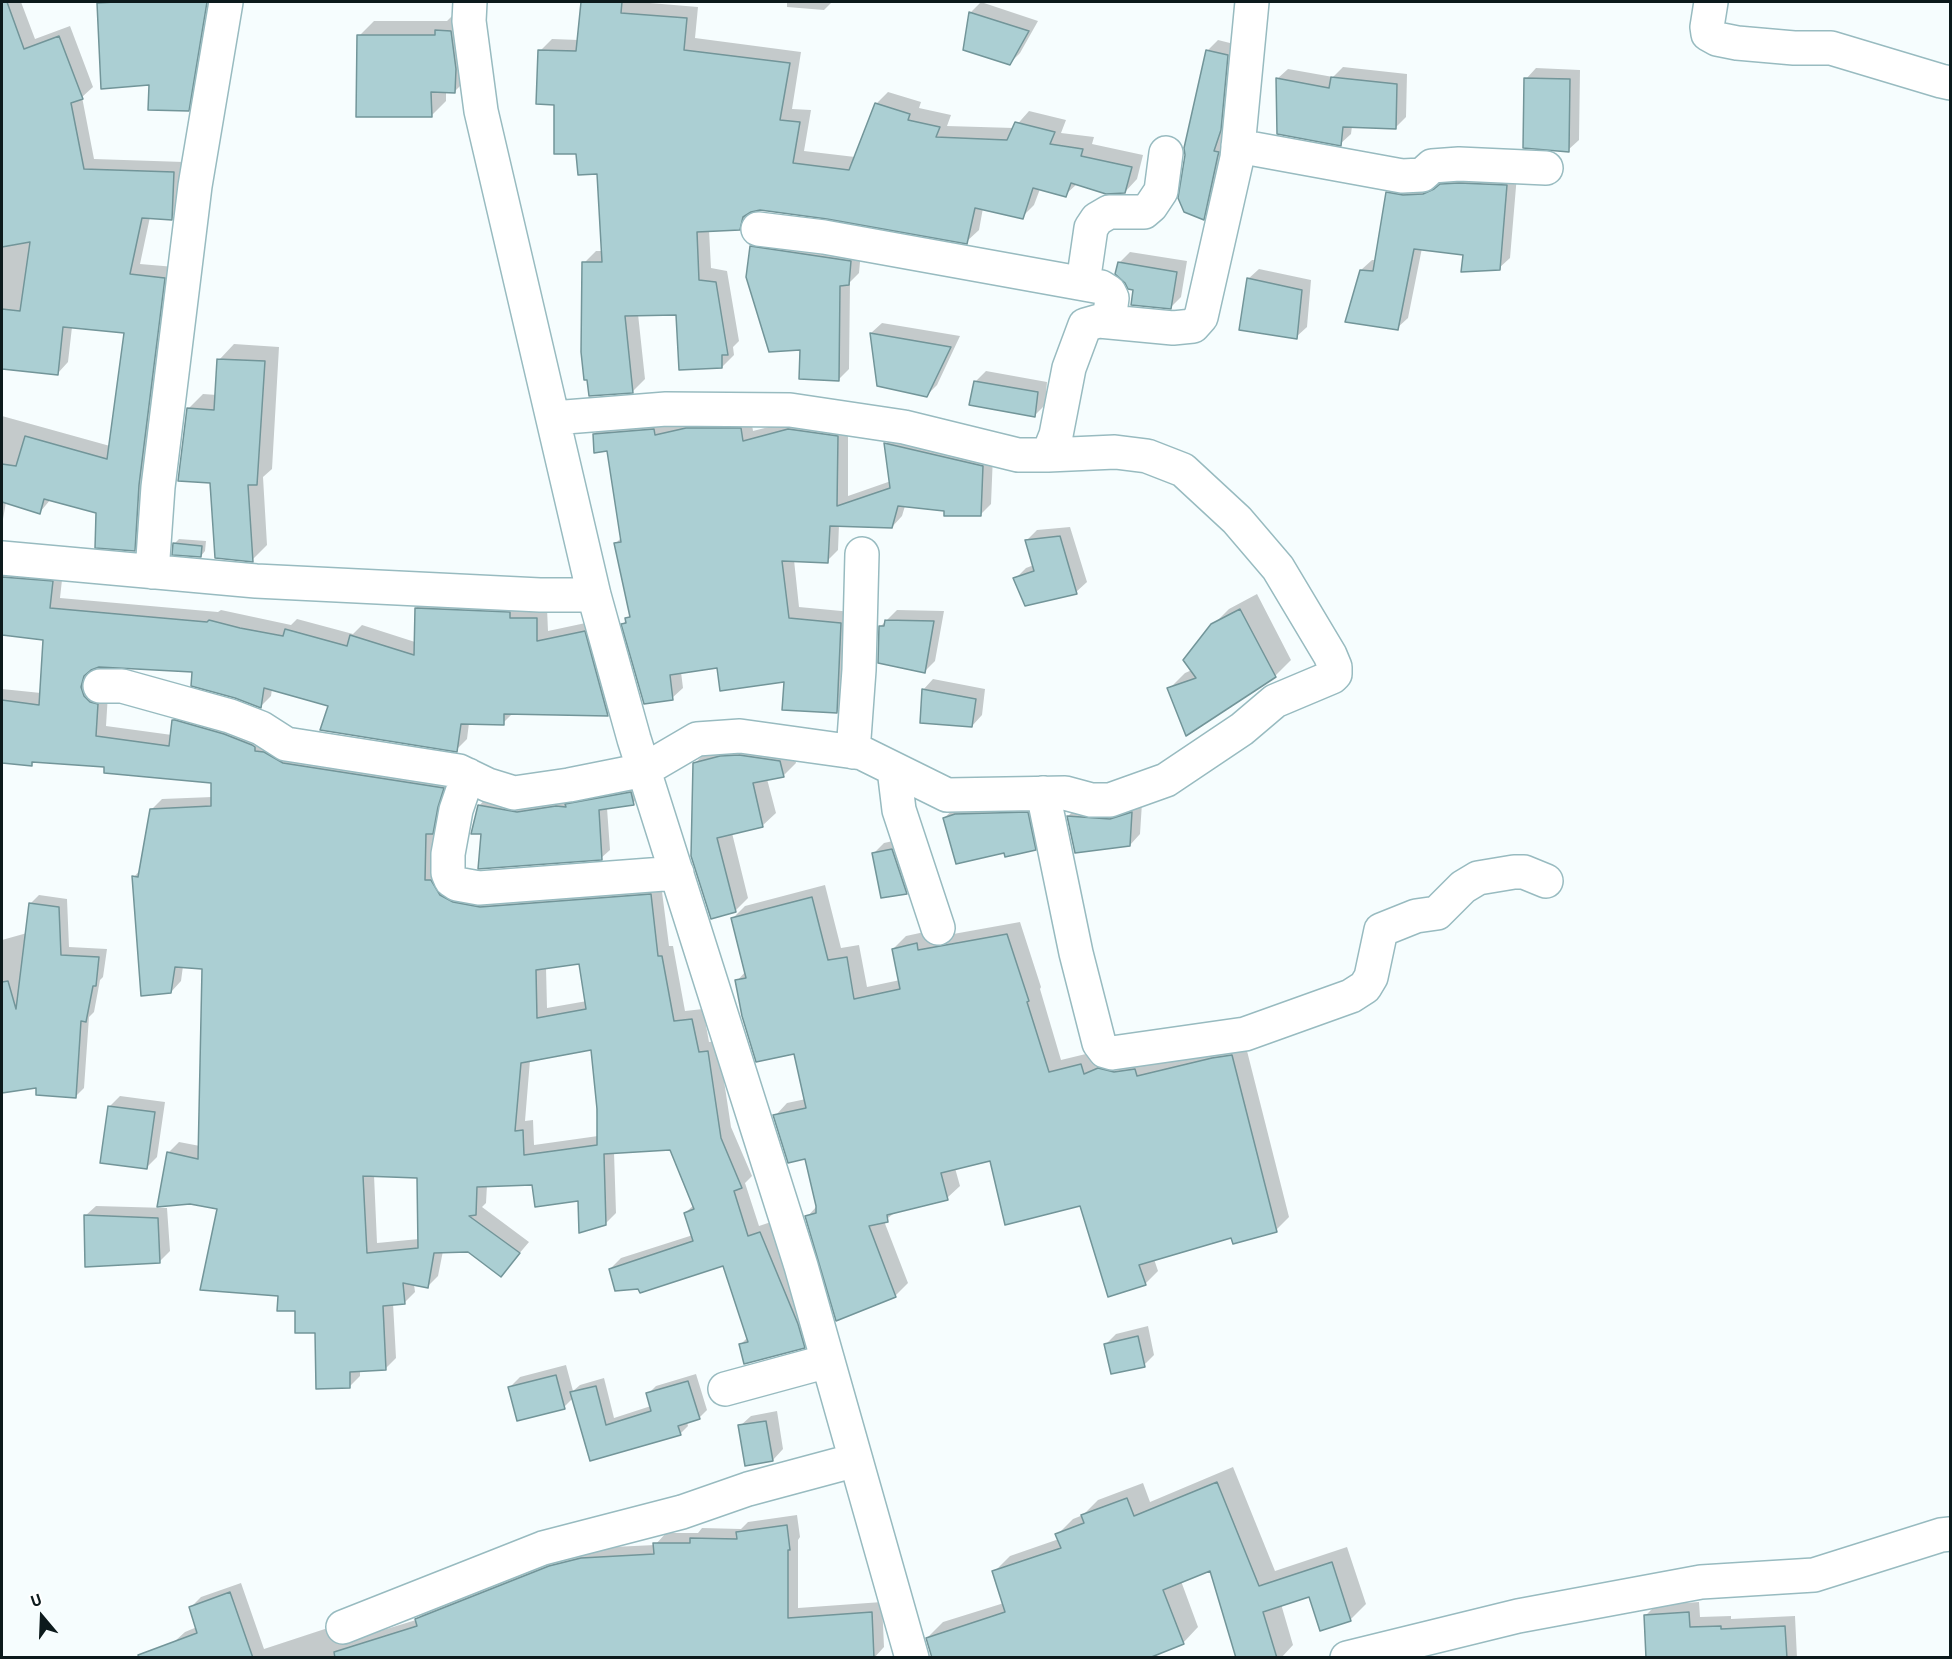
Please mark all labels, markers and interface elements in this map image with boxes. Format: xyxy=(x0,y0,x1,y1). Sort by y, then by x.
north arrow xyxy=(12,1587,72,1647)
text: U xyxy=(28,1589,44,1610)

